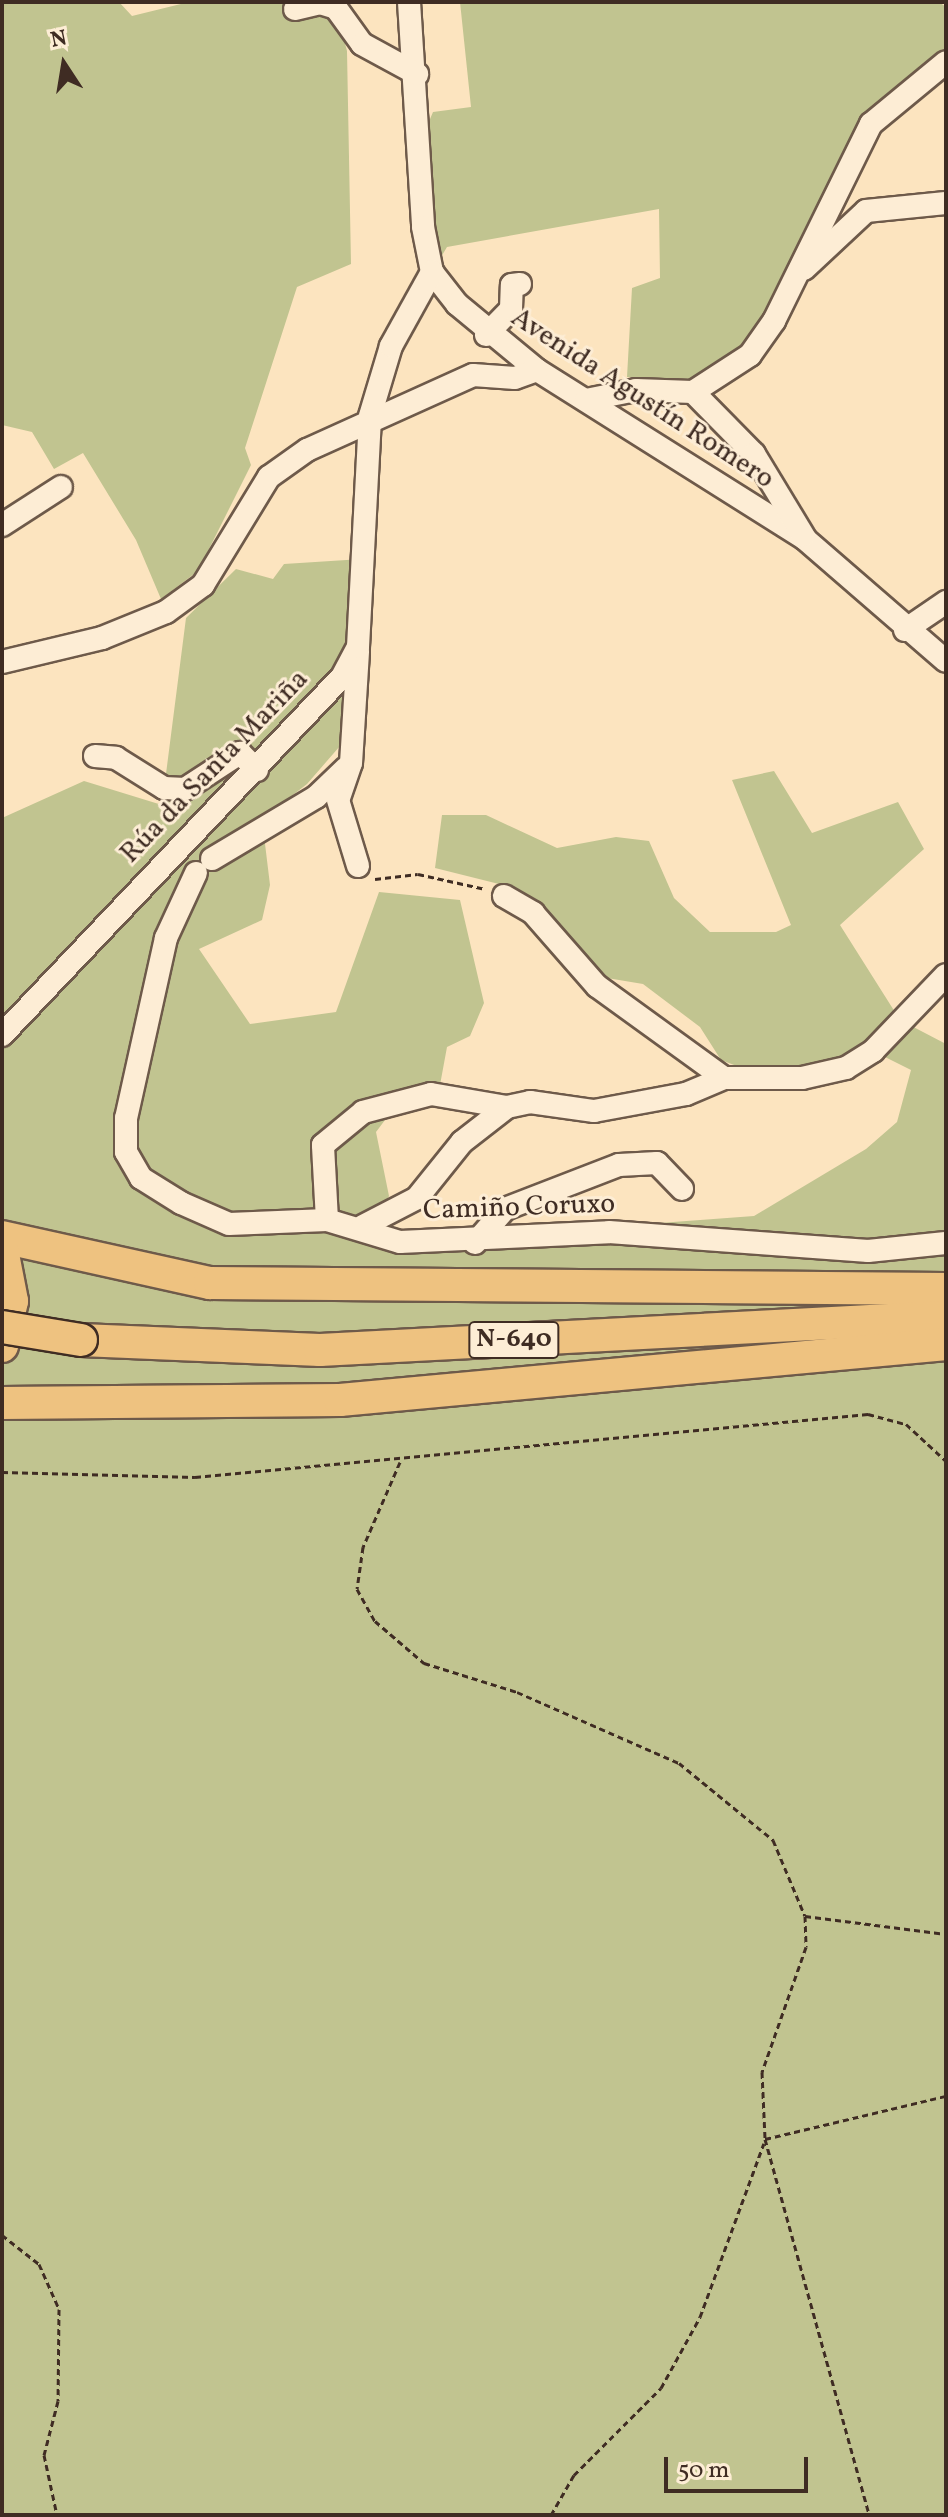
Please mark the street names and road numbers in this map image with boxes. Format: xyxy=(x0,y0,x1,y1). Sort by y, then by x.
street label: Avenida Agustín Romero xyxy=(504,301,780,497)
street label: Rúa da Santa Mariña xyxy=(114,663,316,871)
street label: Camiño Coruxo xyxy=(422,1188,616,1228)
road number: N-640 xyxy=(468,1318,560,1362)

